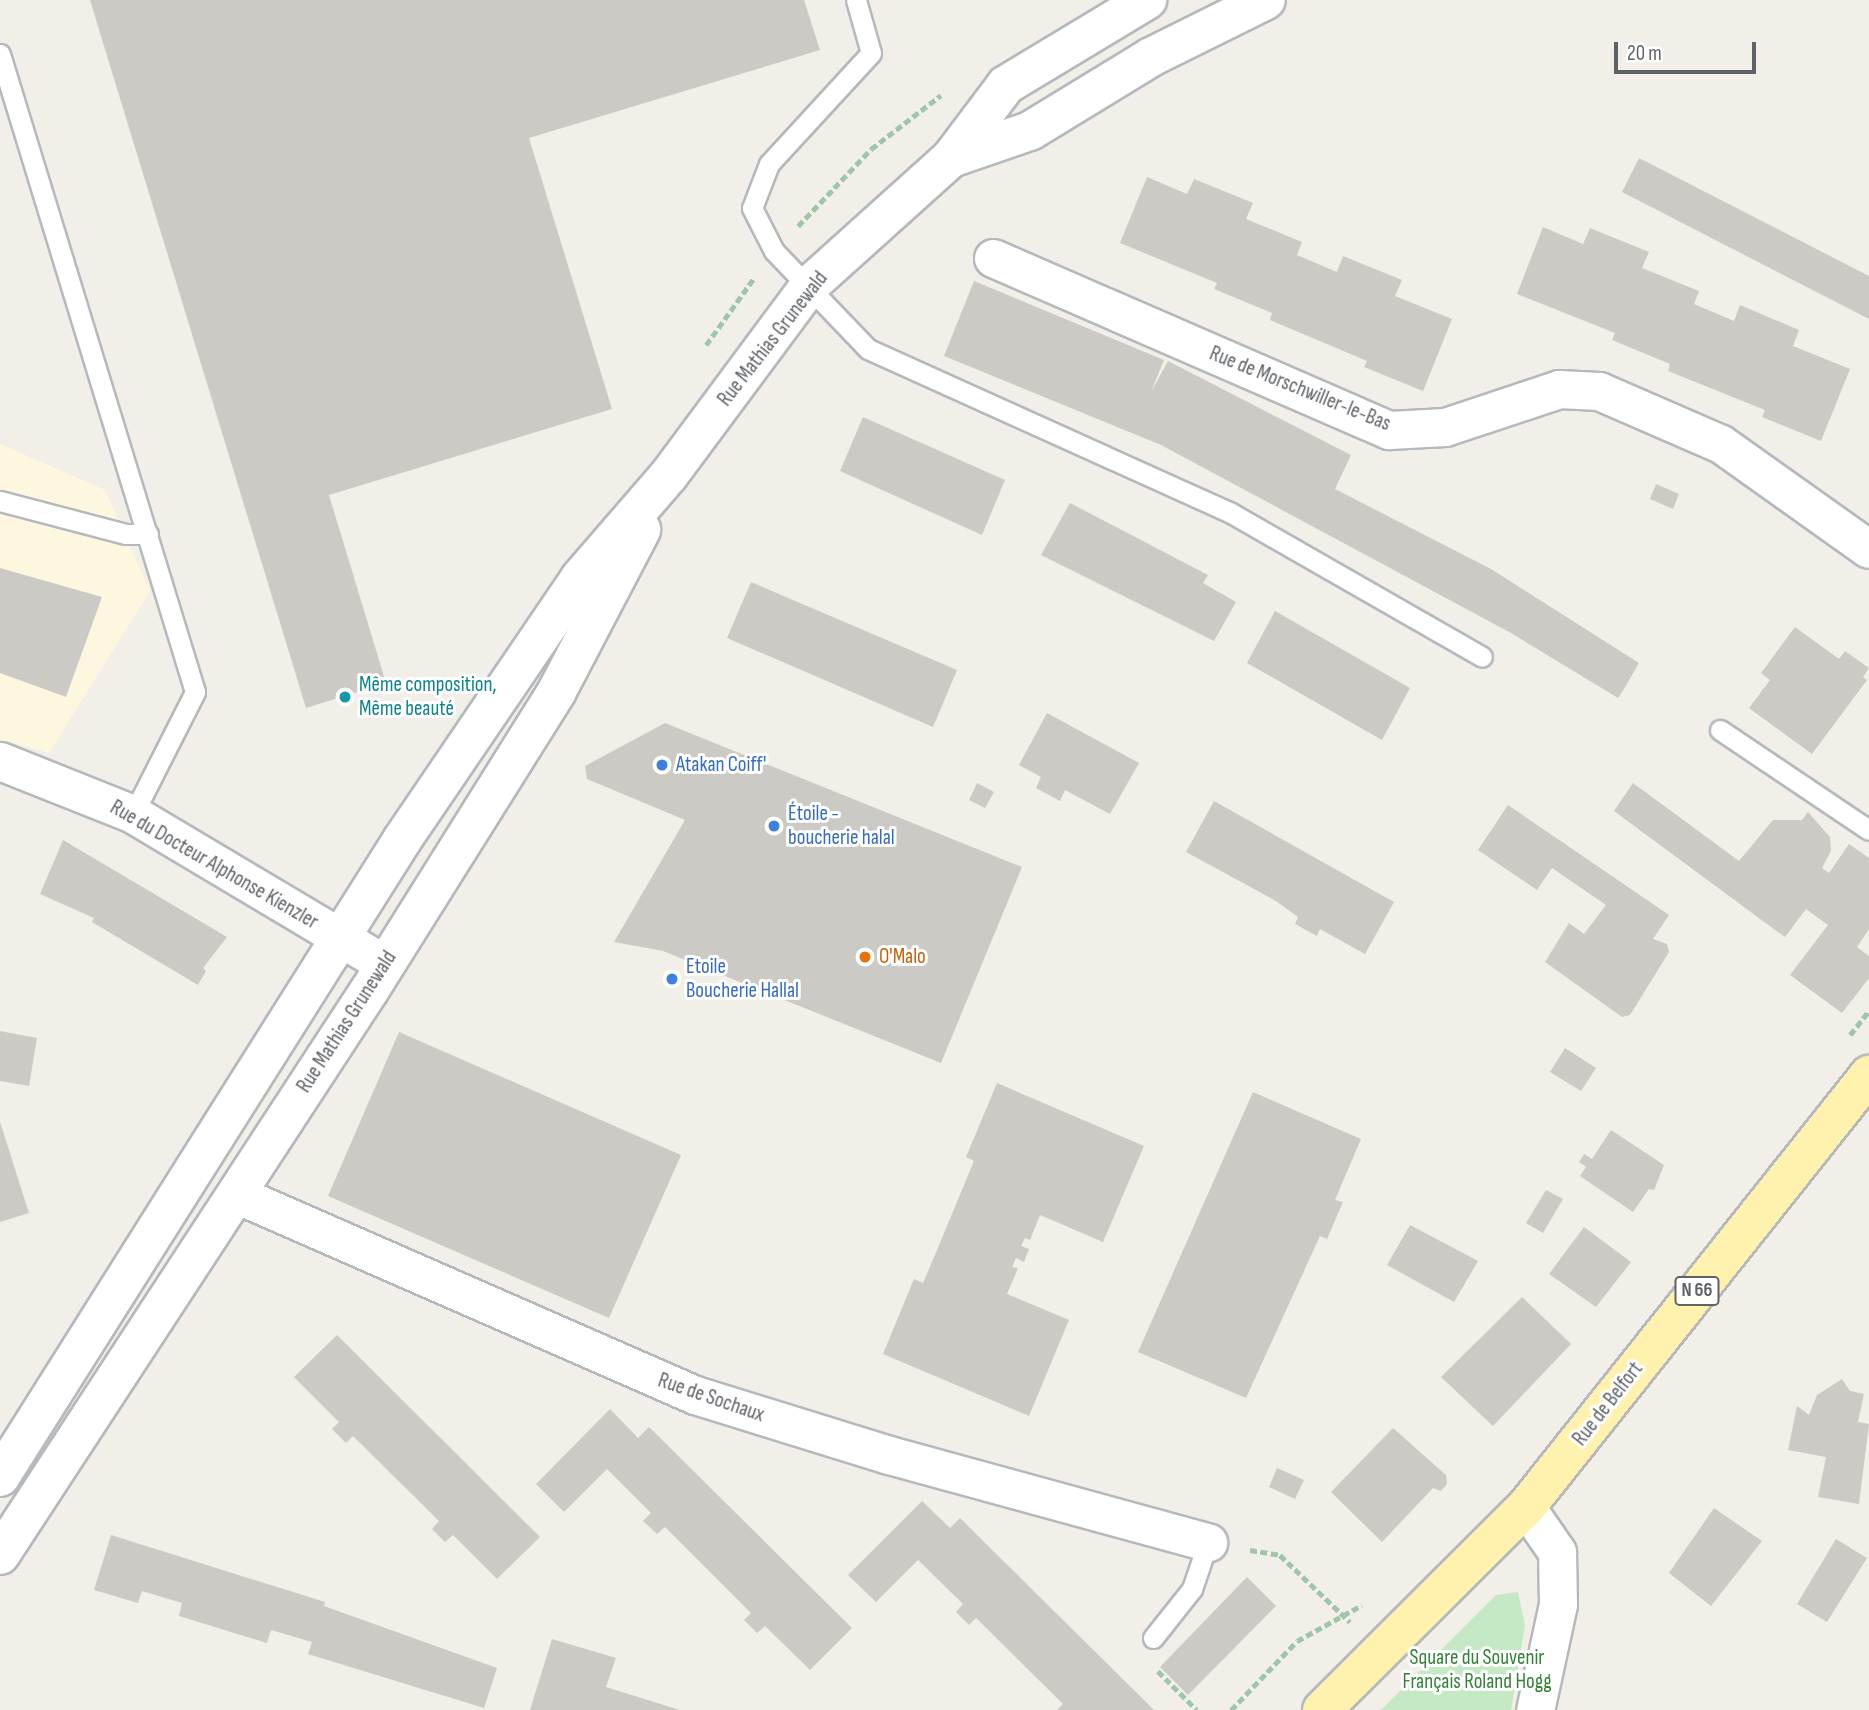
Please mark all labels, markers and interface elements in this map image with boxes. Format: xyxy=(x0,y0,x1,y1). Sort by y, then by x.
scale bar xyxy=(1617,28,1759,72)
text: 20 m xyxy=(1627,41,1662,66)
street label: Rue Mathias Grunewald xyxy=(713,267,833,411)
street label: Rue de Morschwiller-le-Bas xyxy=(1206,341,1394,437)
place label: Même composition, Même beauté xyxy=(359,672,497,722)
marker: Même composition, Même beauté xyxy=(337,689,353,705)
place label: Atakan Coiff' xyxy=(676,752,766,778)
marker: Atakan Coiff' xyxy=(654,757,670,773)
street label: Rue du Docteur Alphonse Kienzler xyxy=(106,795,322,935)
place label: Étoile - boucherie halal xyxy=(788,801,895,851)
marker: Étoile - boucherie halal xyxy=(766,818,782,834)
place label: O'Malo xyxy=(879,944,926,970)
street label: Rue Mathias Grunewald xyxy=(292,946,402,1098)
marker: O'Malo xyxy=(857,949,873,965)
place label: Etoile Boucherie Hallal xyxy=(686,954,799,1004)
marker: Etoile Boucherie Hallal xyxy=(664,971,680,987)
road number: N 66 xyxy=(1674,1275,1720,1306)
street label: Rue de Belfort xyxy=(1567,1357,1649,1451)
street label: Rue de Sochaux xyxy=(655,1368,767,1428)
park label: Square du Souvenir Français Roland Hogg xyxy=(1402,1645,1552,1695)

